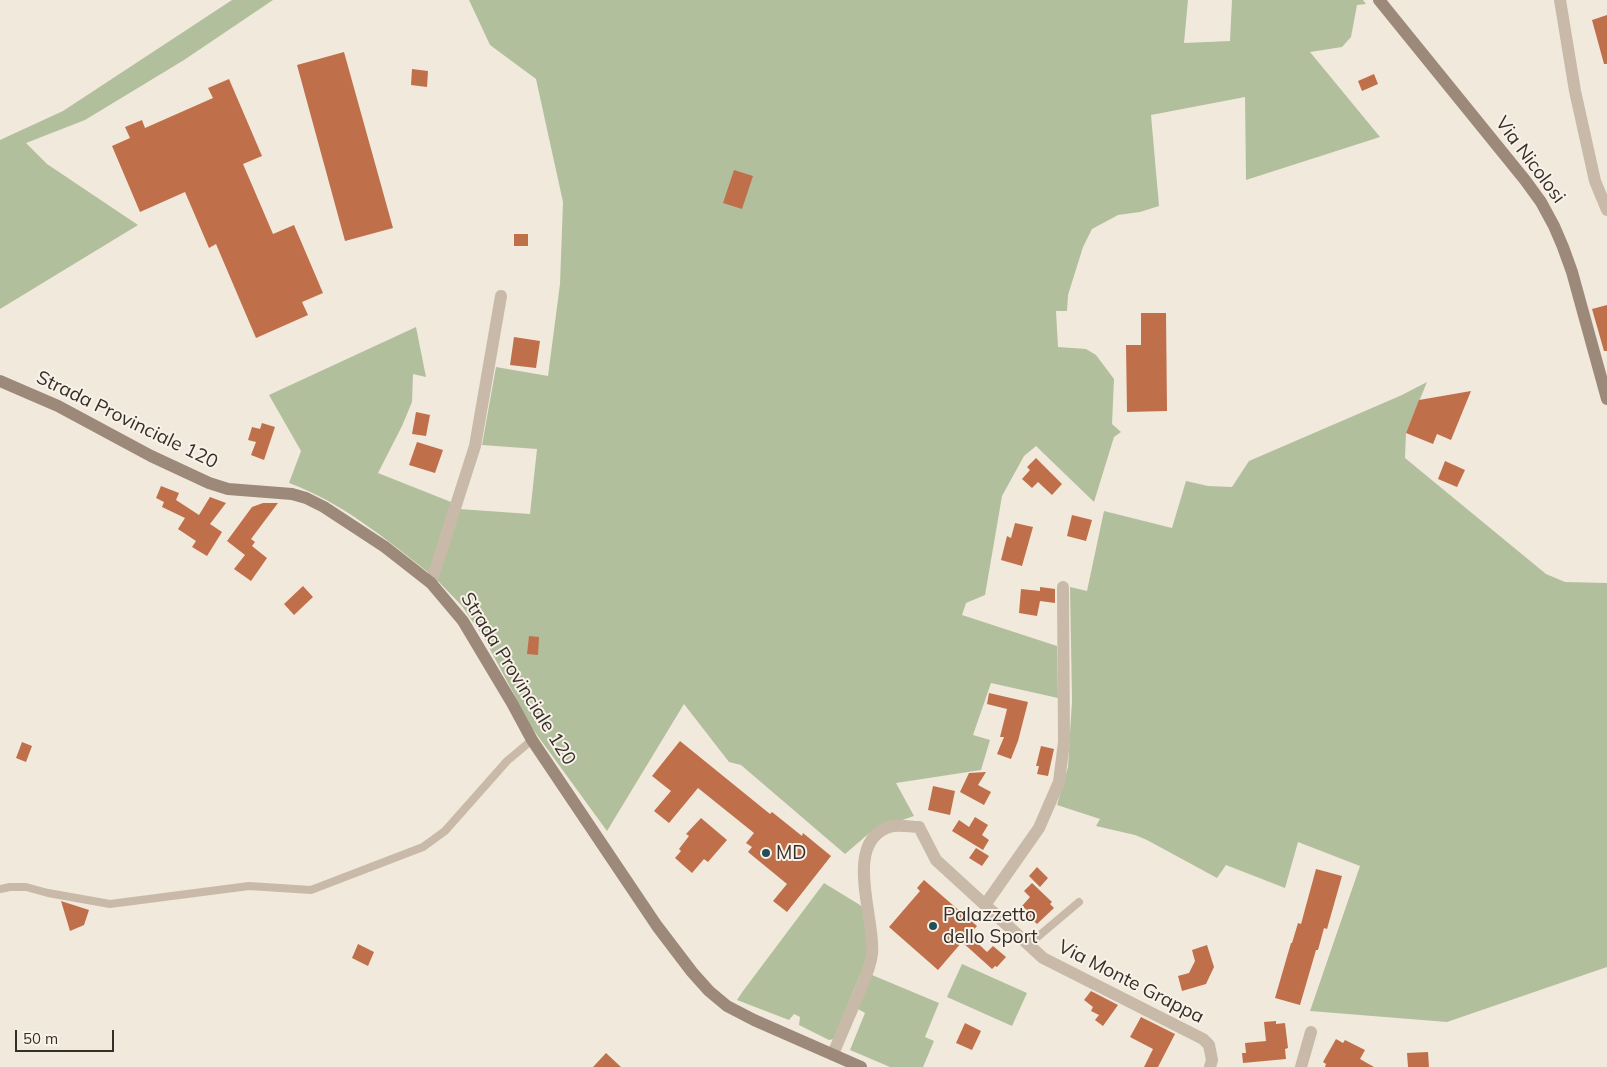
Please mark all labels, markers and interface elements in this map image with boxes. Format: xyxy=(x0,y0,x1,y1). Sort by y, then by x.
street label: Via Nicolosi xyxy=(1490,112,1570,208)
street label: Strada Provinciale 120 xyxy=(32,366,222,474)
street label: Strada Provinciale 120 xyxy=(456,589,580,769)
place label: MD xyxy=(776,842,806,864)
marker: MD xyxy=(760,847,772,859)
place label: Palazzetto dello Sport xyxy=(943,904,1038,948)
marker: Palazzetto dello Sport xyxy=(927,920,939,932)
street label: Via Monte Grappa xyxy=(1054,935,1208,1029)
scale bar xyxy=(18,1020,116,1052)
text: 50 m xyxy=(23,1029,58,1048)

